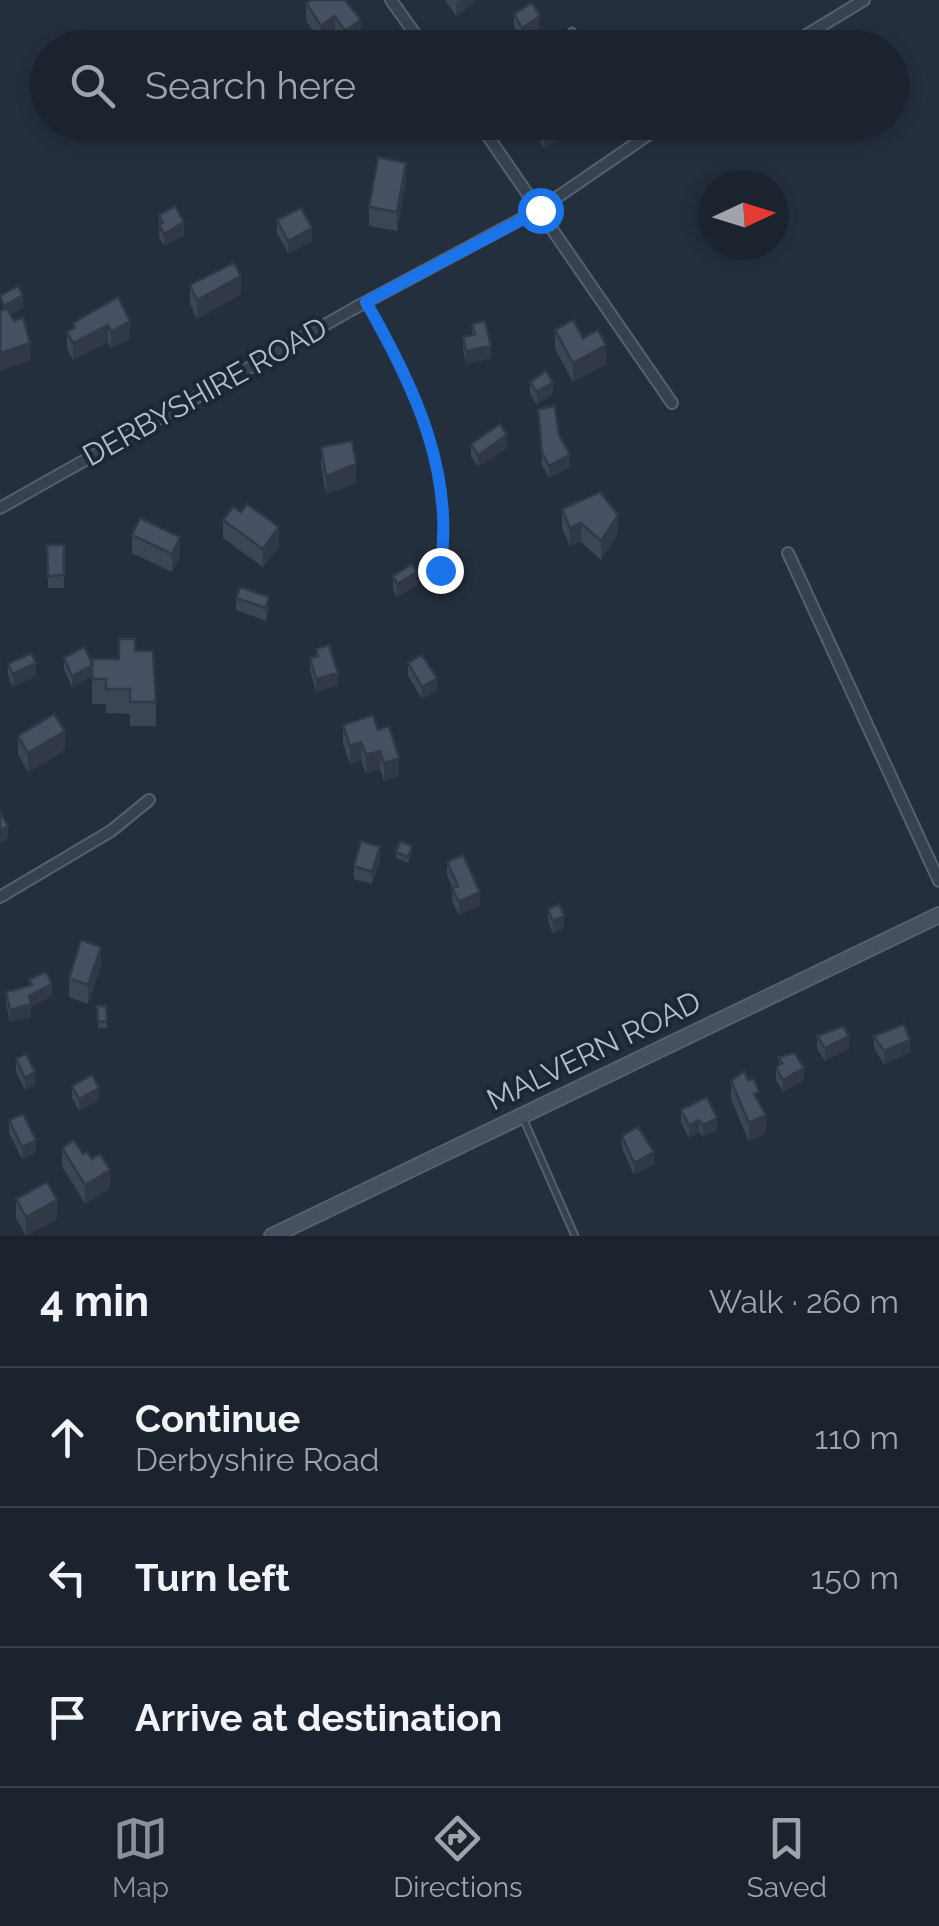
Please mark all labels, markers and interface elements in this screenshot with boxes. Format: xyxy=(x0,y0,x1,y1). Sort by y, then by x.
search box xyxy=(30,30,909,140)
icon: search xyxy=(65,58,120,113)
text: Search here xyxy=(145,63,356,108)
north arrow xyxy=(699,170,789,260)
route start xyxy=(518,188,564,234)
street label: DERBYSHIRE ROAD xyxy=(77,310,333,473)
route end xyxy=(418,548,464,594)
street label: MALVERN ROAD xyxy=(481,984,706,1117)
text: 4 min xyxy=(40,1277,149,1326)
text: Walk · 260 m xyxy=(709,1283,899,1320)
text: Continue xyxy=(135,1396,300,1441)
icon: ahead xyxy=(40,1410,95,1465)
text: 110 m xyxy=(814,1419,899,1456)
text: Derbyshire Road xyxy=(135,1441,379,1478)
icon: left xyxy=(40,1550,95,1605)
text: Turn left xyxy=(135,1555,290,1600)
text: 150 m xyxy=(811,1559,899,1596)
icon: arrive xyxy=(40,1690,95,1745)
text: Arrive at destination xyxy=(135,1695,502,1740)
tab: Map xyxy=(112,1811,169,1904)
tab: Directions xyxy=(393,1811,523,1904)
tab: Saved xyxy=(747,1811,827,1904)

